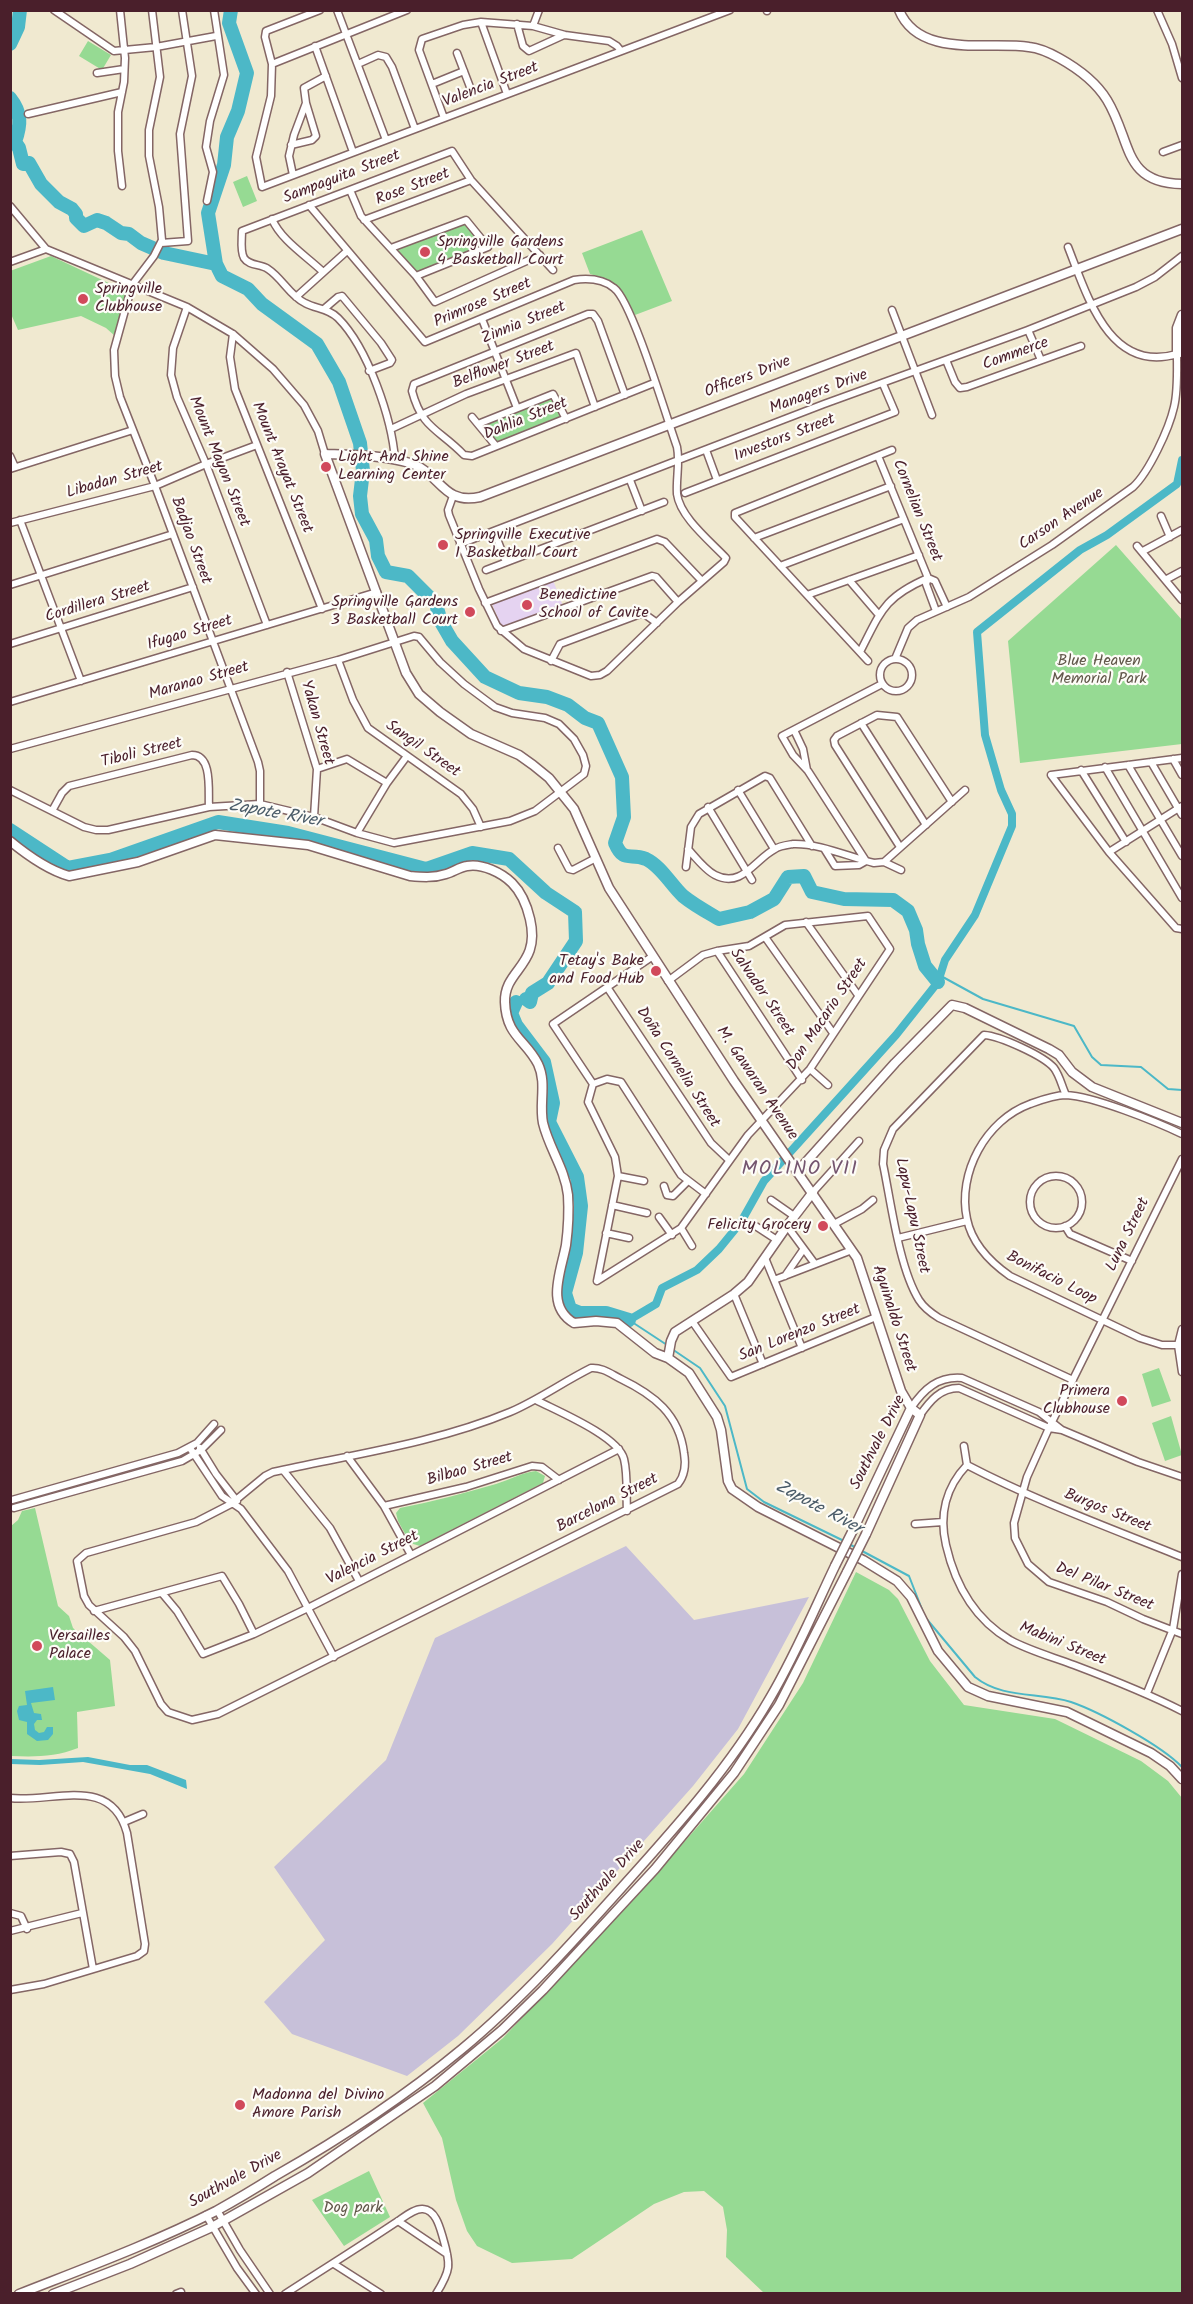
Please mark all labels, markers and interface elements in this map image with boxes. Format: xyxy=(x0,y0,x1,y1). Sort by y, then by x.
street label: Valencia Street xyxy=(440,59,542,113)
street label: Sampaguita Street xyxy=(281,147,403,209)
street label: Rose Street xyxy=(373,165,453,211)
place label: Springville Gardens 4 Basketball Court xyxy=(437,233,564,271)
marker: Springville Gardens 4 Basketball Court xyxy=(418,245,432,259)
street label: Primrose Street xyxy=(431,275,535,333)
place label: Springville Clubhouse xyxy=(95,280,162,318)
marker: Springville Clubhouse xyxy=(76,292,90,306)
street label: Zinnia Street xyxy=(479,298,569,350)
street label: Commerce xyxy=(980,334,1052,376)
street label: Belflower Street xyxy=(450,338,558,394)
street label: Officers Drive xyxy=(702,353,794,403)
street label: Managers Drive xyxy=(767,366,871,420)
street label: Mount Mayon Street xyxy=(183,394,253,530)
street label: Dahlia Street xyxy=(481,394,571,446)
street label: Mount Arayat Street xyxy=(246,400,316,536)
street label: Investors Street xyxy=(732,411,838,467)
place label: Light And Shine Learning Center xyxy=(338,448,449,486)
street label: Cornelian Street xyxy=(887,457,945,565)
street label: Libadan Street xyxy=(65,458,165,504)
marker: Light And Shine Learning Center xyxy=(319,460,333,474)
street label: Carson Avenue xyxy=(1016,485,1108,555)
street label: Badjao Street xyxy=(165,495,215,587)
place label: Springville Executive 1 Basketball Court xyxy=(455,526,591,564)
marker: Springville Executive 1 Basketball Court xyxy=(436,538,450,552)
street label: Cordillera Street xyxy=(43,578,153,628)
place label: Benedictine School of Cavite xyxy=(539,586,649,624)
place label: Springville Gardens 3 Basketball Court xyxy=(331,593,458,631)
marker: Benedictine School of Cavite xyxy=(520,598,534,612)
marker: Springville Gardens 3 Basketball Court xyxy=(463,605,477,619)
street label: Ifugao Street xyxy=(145,612,235,656)
park label: Blue Heaven Memorial Park xyxy=(1051,652,1147,690)
street label: Maranao Street xyxy=(147,659,251,705)
street label: Yakan Street xyxy=(295,678,337,768)
street label: Sangil Street xyxy=(381,717,463,783)
street label: Tiboli Street xyxy=(100,735,184,773)
water label: Zapote River xyxy=(226,796,324,834)
street label: Salvador Street xyxy=(725,945,797,1041)
place label: Tetay's Bake and Food Hub xyxy=(549,952,644,990)
street label: Don Macario Street xyxy=(784,955,872,1075)
marker: Tetay's Bake and Food Hub xyxy=(649,964,663,978)
street label: Doña Cornelia Street xyxy=(631,1004,723,1132)
street label: M. Gawaran Avenue xyxy=(711,1023,801,1145)
street label: Lapu-Lapu Street xyxy=(889,1157,933,1275)
district label: MOLINO VII xyxy=(741,1159,859,1183)
street label: Luna Street xyxy=(1103,1195,1155,1275)
place label: Felicity Grocery xyxy=(707,1216,811,1236)
marker: Felicity Grocery xyxy=(816,1219,830,1233)
street label: Bonifacio Loop xyxy=(1003,1248,1099,1310)
street label: Aguinaldo Street xyxy=(867,1263,919,1375)
street label: San Lorenzo Street xyxy=(736,1301,864,1367)
place label: Primera Clubhouse xyxy=(1043,1382,1110,1420)
street label: Southvale Drive xyxy=(847,1393,911,1493)
marker: Primera Clubhouse xyxy=(1115,1394,1129,1408)
street label: Bilbao Street xyxy=(425,1449,515,1491)
street label: Barcelona Street xyxy=(554,1470,662,1538)
water label: Zapote River xyxy=(771,1477,865,1541)
street label: Burgos Street xyxy=(1061,1486,1153,1538)
street label: Valencia Street xyxy=(324,1527,422,1591)
street label: Del Pilar Street xyxy=(1052,1560,1156,1616)
street label: Mabini Street xyxy=(1016,1619,1108,1671)
place label: Versailles Palace xyxy=(49,1627,110,1665)
marker: Versailles Palace xyxy=(30,1639,44,1653)
street label: Southvale Drive xyxy=(566,1836,650,1926)
place label: Madonna del Divino Amore Parish xyxy=(252,2086,384,2124)
marker: Madonna del Divino Amore Parish xyxy=(233,2098,247,2112)
street label: Southvale Drive xyxy=(186,2147,286,2213)
park label: Dog park xyxy=(323,2199,383,2219)

